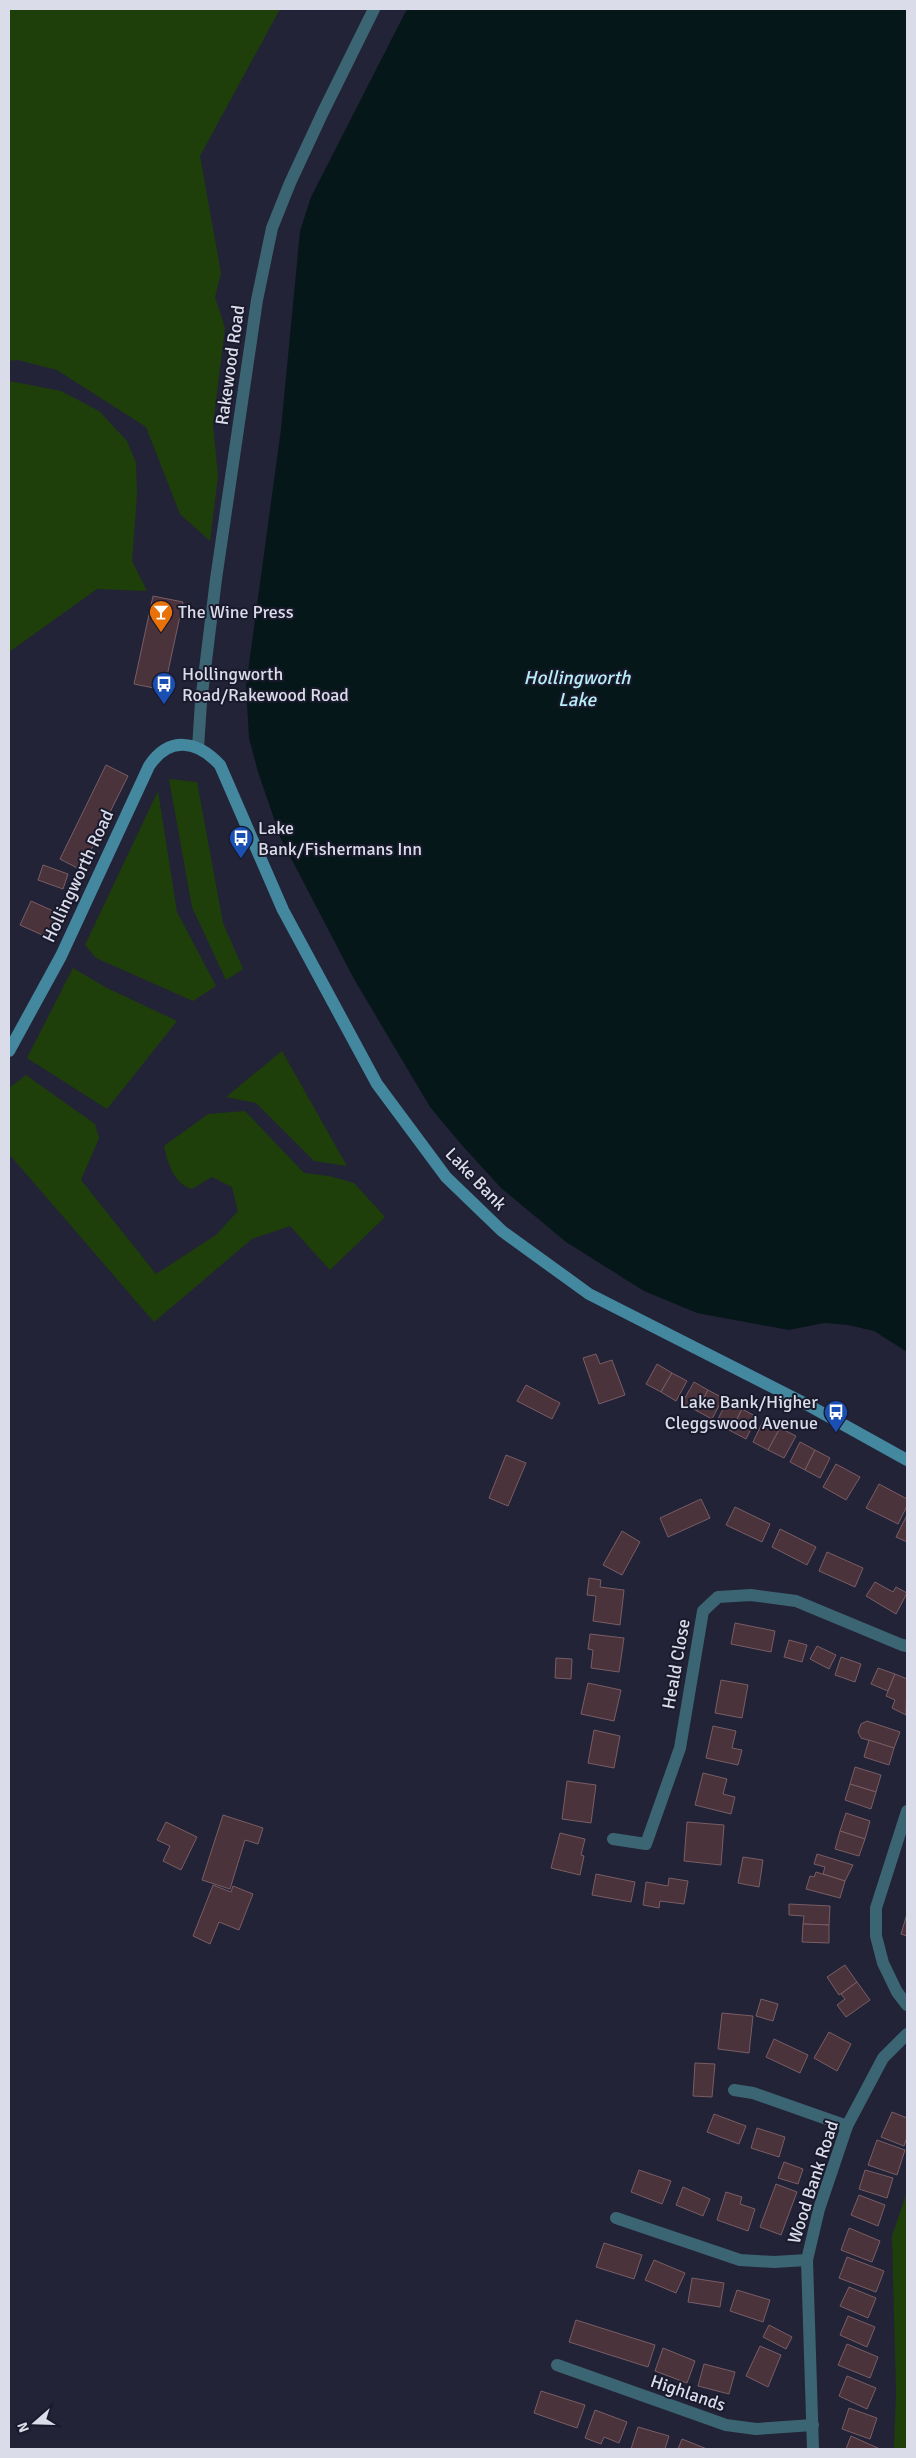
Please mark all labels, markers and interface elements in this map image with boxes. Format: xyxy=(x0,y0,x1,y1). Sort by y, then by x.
street label: Rakewood Road xyxy=(211,304,249,426)
bar icon: The Wine Press xyxy=(148,599,174,633)
place label: The Wine Press xyxy=(178,601,294,623)
place label: Hollingworth Road/Rakewood Road xyxy=(182,663,349,706)
water label: Hollingworth Lake xyxy=(524,666,631,712)
bus stop icon: Hollingworth Road/Rakewood Road xyxy=(151,671,177,705)
street label: Hollingworth Road xyxy=(38,806,118,946)
place label: Lake Bank/Fishermans Inn xyxy=(258,817,422,860)
bus stop icon: Lake Bank/Fishermans Inn xyxy=(228,825,254,859)
street label: Lake Bank xyxy=(441,1143,511,1215)
place label: Lake Bank/Higher Cleggswood Avenue xyxy=(665,1391,818,1434)
bus stop icon: Lake Bank/Higher Cleggswood Avenue xyxy=(823,1399,849,1433)
street label: Heald Close xyxy=(657,1617,695,1711)
street label: Wood Bank Road xyxy=(783,2118,843,2246)
street label: Highlands xyxy=(648,2370,729,2416)
north arrow xyxy=(10,2398,60,2448)
text: N xyxy=(14,2420,33,2435)

